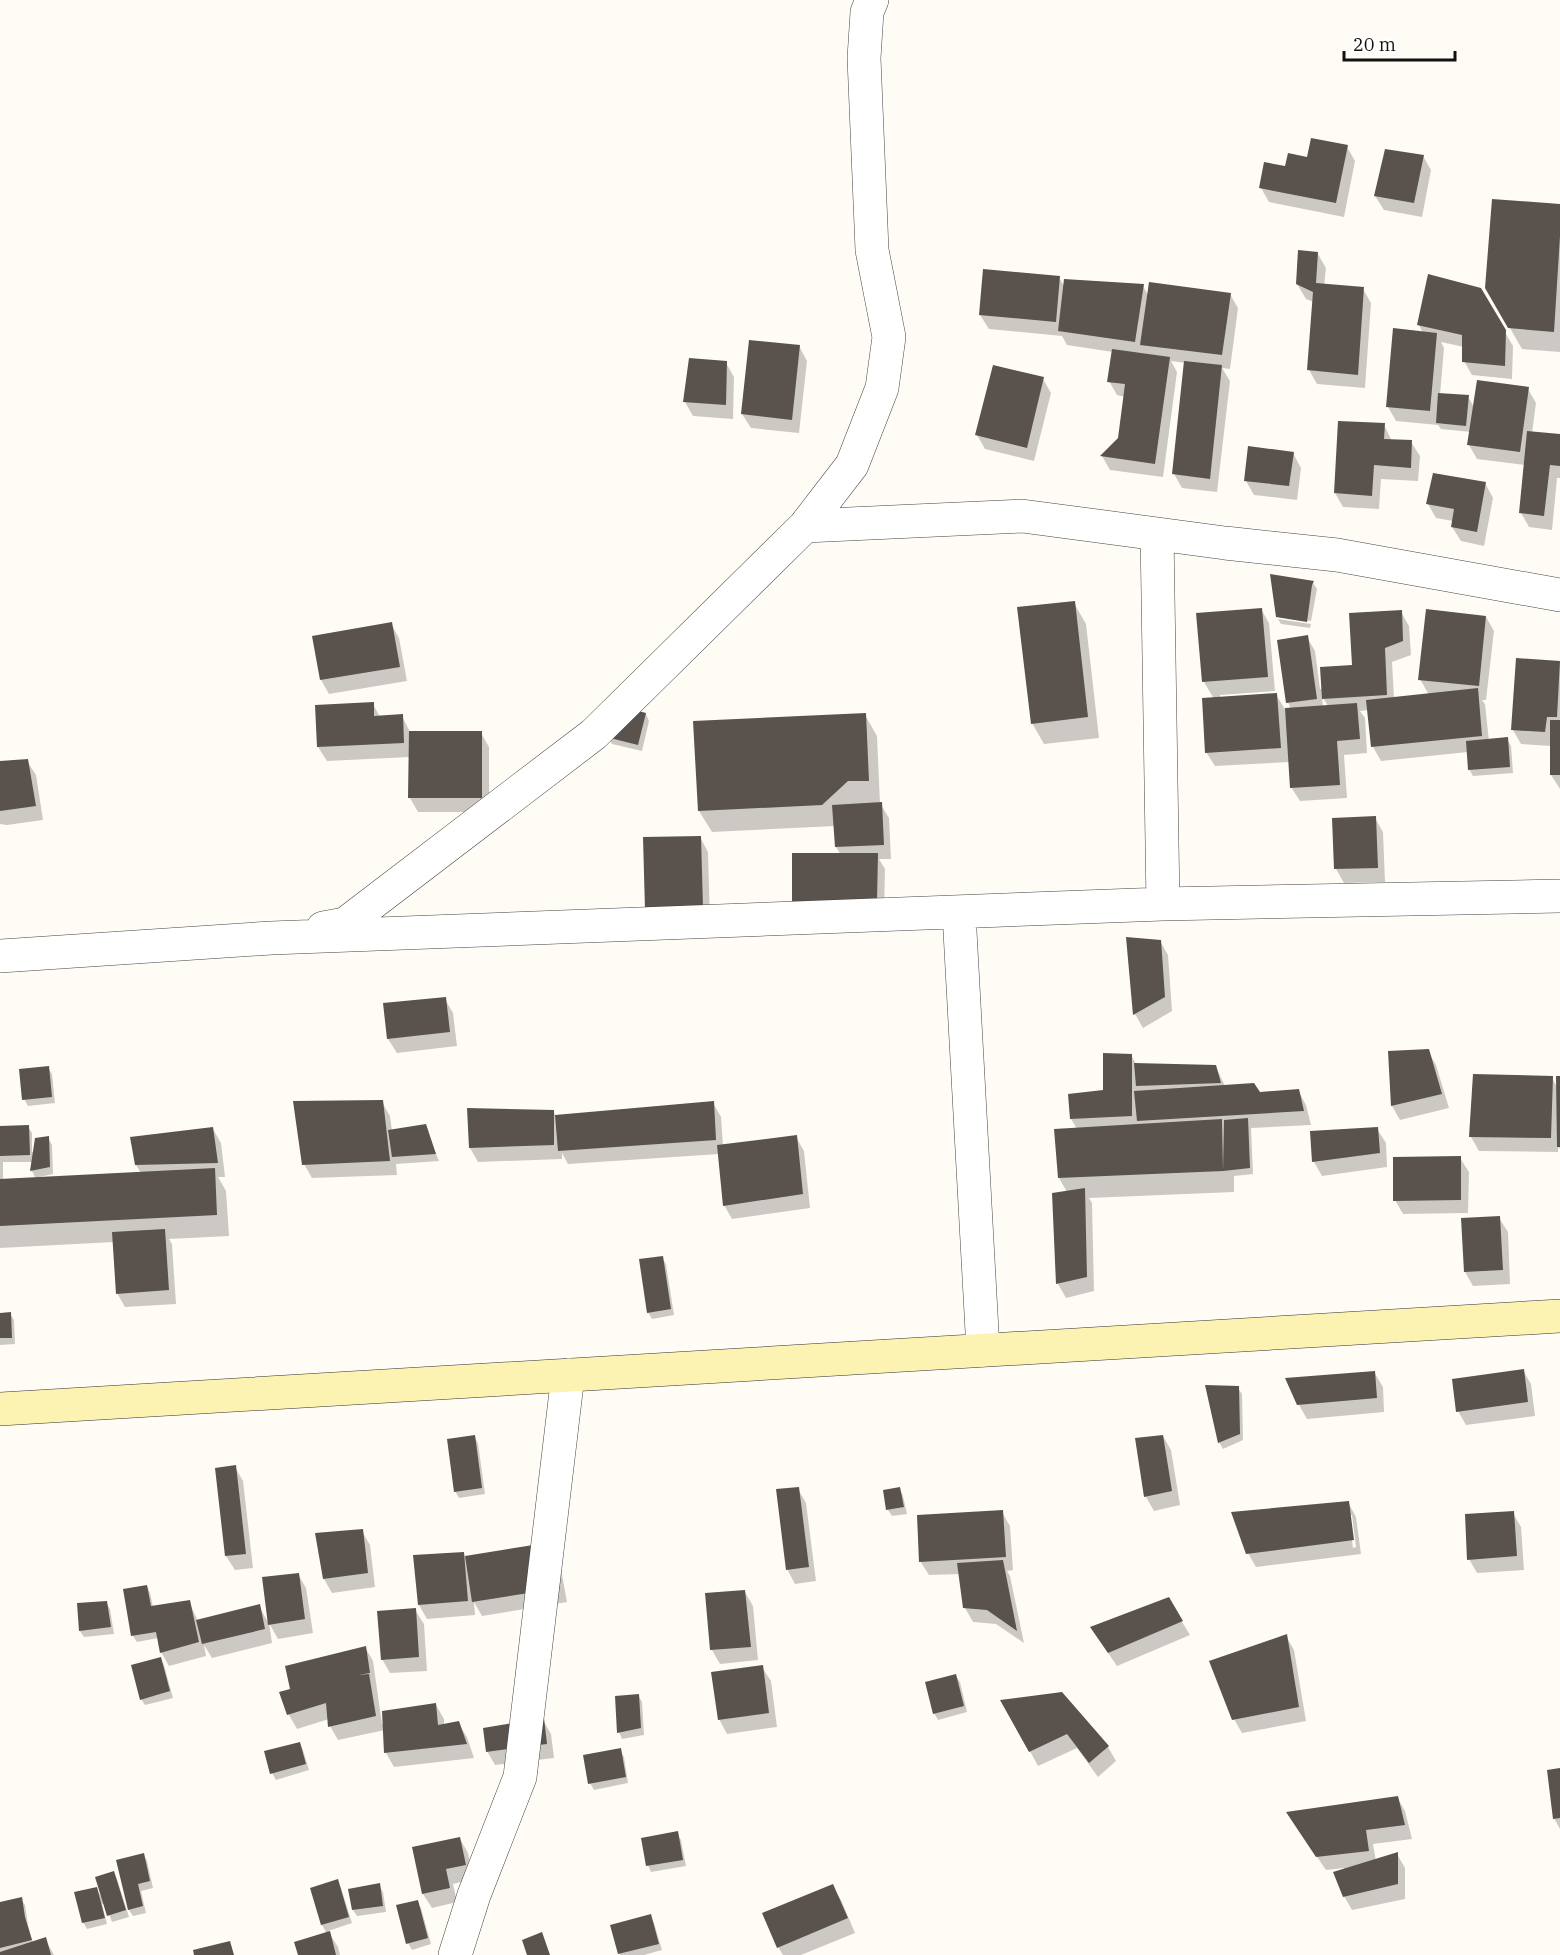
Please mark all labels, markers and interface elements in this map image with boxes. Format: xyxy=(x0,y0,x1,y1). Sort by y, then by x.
scale bar xyxy=(1344,24,1455,62)
text: 20 m xyxy=(1353,33,1396,56)

